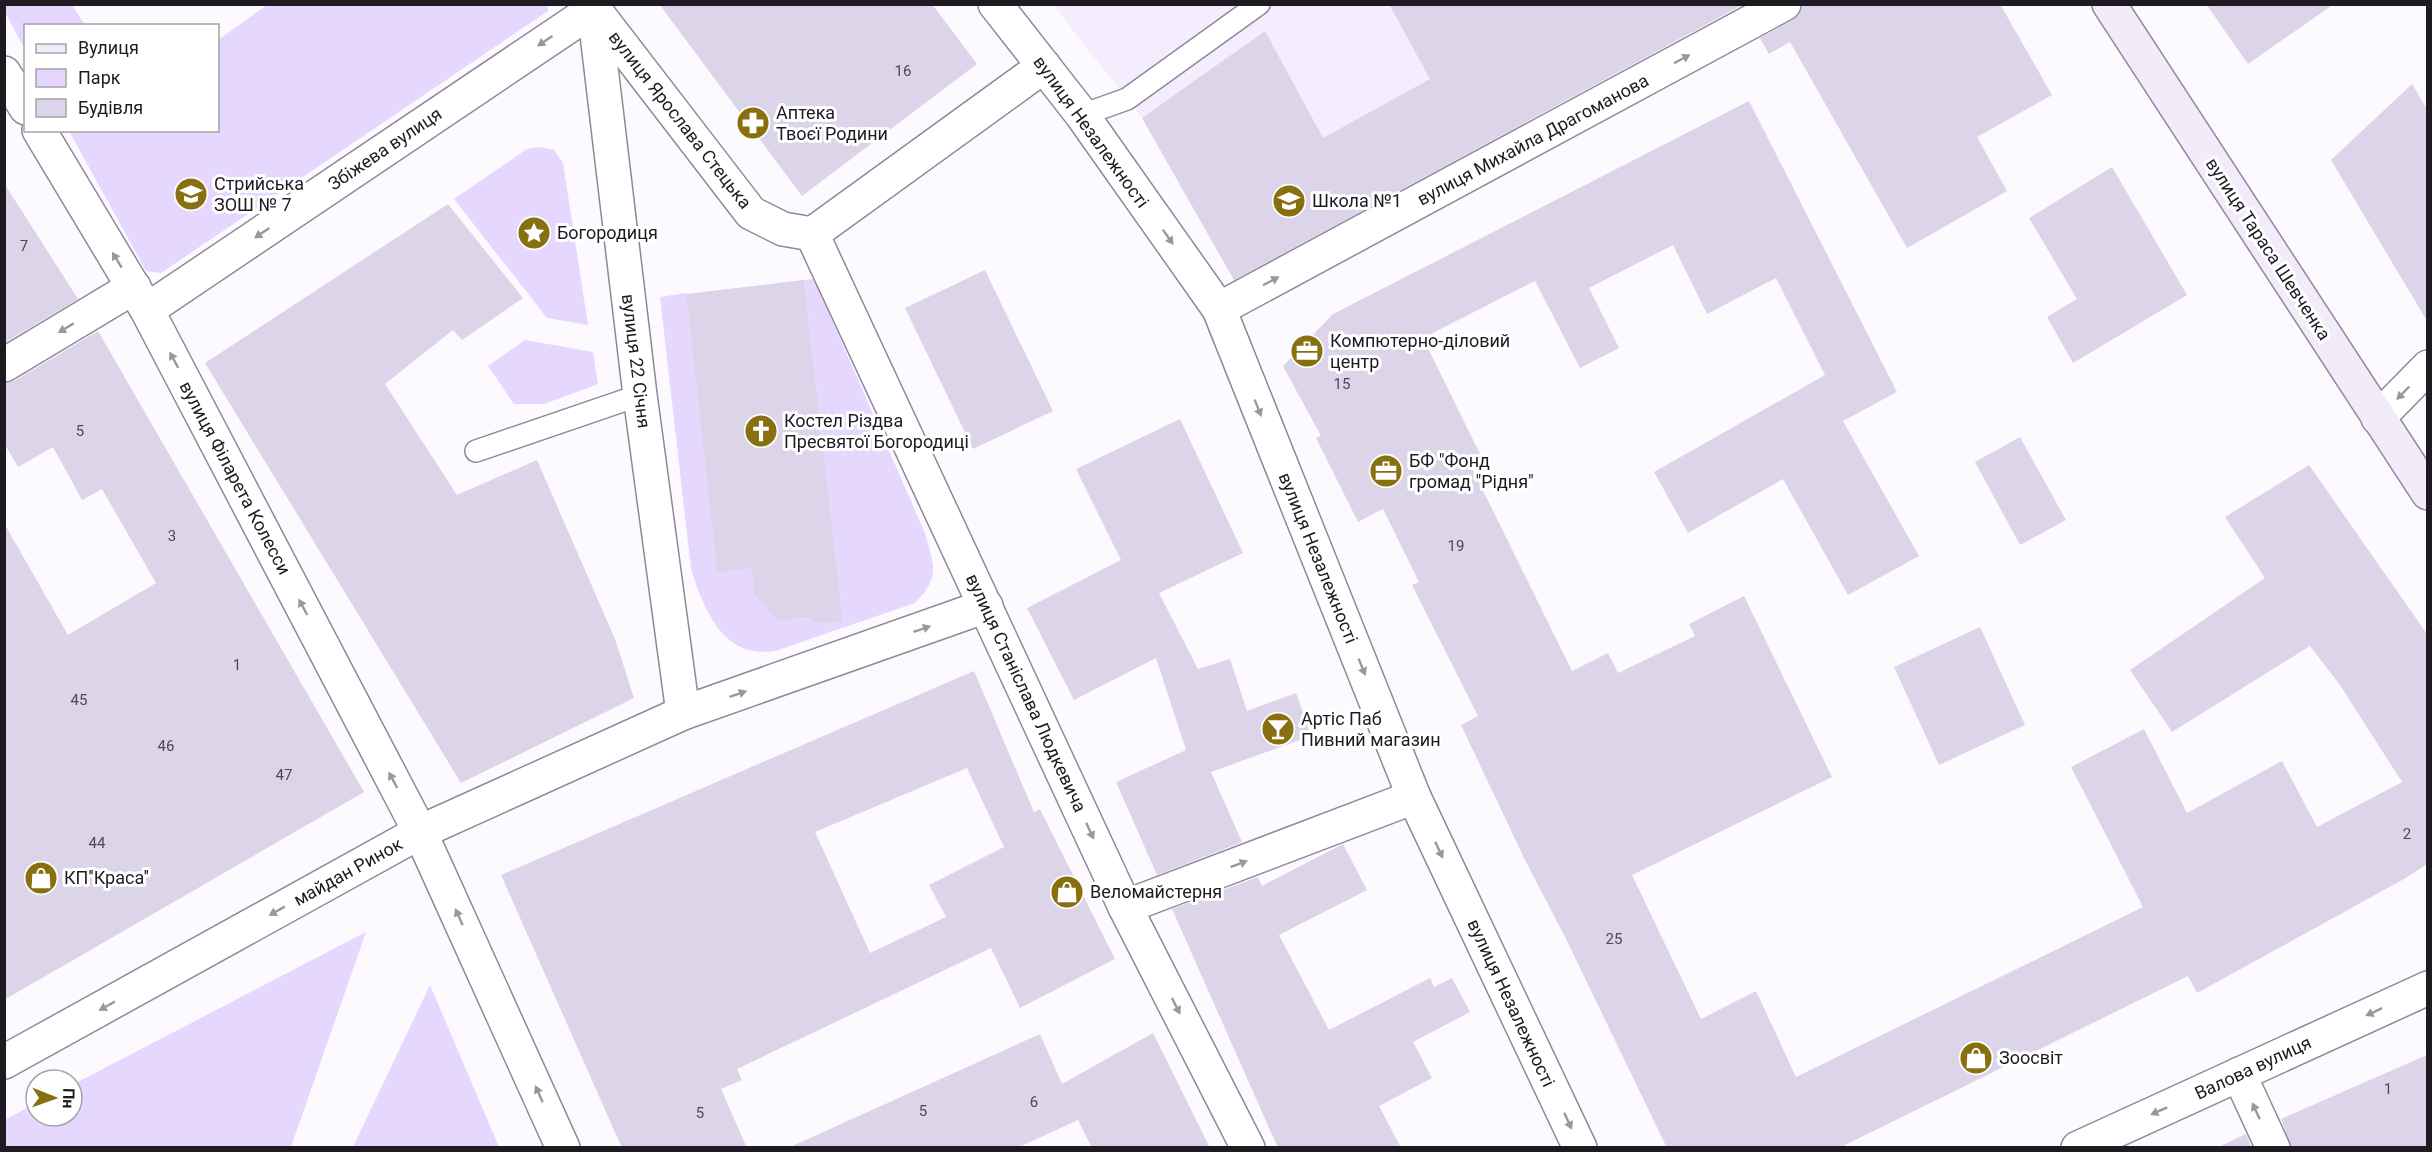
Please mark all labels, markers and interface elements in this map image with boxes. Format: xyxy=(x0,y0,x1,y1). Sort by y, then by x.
legend xyxy=(24,24,219,132)
street label: вулиця Ярослава Стецька xyxy=(605,27,756,213)
one-way arrow xyxy=(537,35,553,46)
text: Вулиця xyxy=(78,37,139,58)
street label: вулиця Незалежності xyxy=(1029,52,1154,212)
one-way arrow xyxy=(1674,54,1691,64)
house number: 16 xyxy=(895,62,911,80)
text: Парк xyxy=(78,67,121,88)
street label: вулиця Михайла Драгоманова xyxy=(1413,69,1652,210)
text: Будівля xyxy=(78,97,143,118)
place label: Аптека Твоєї Родини xyxy=(776,102,888,144)
street label: Збіжева вулиця xyxy=(324,103,446,194)
pharmacy icon: Аптека Твоєї Родини xyxy=(735,105,771,141)
street label: вулиця Тараса Шевченка xyxy=(2202,154,2335,344)
place label: Стрийська ЗОШ № 7 xyxy=(214,173,304,215)
school or university icon: Стрийська ЗОШ № 7 xyxy=(173,176,209,212)
school or university icon: Школа №1 xyxy=(1271,183,1307,219)
place label: Школа №1 xyxy=(1312,190,1402,211)
place icon: Богородиця xyxy=(516,215,552,251)
place label: Богородиця xyxy=(557,222,658,243)
one-way arrow xyxy=(253,227,270,238)
one-way arrow xyxy=(1162,228,1174,244)
house number: 7 xyxy=(20,237,28,255)
one-way arrow xyxy=(112,252,123,268)
one-way arrow xyxy=(1262,276,1279,286)
street label: вулиця 22 Січня xyxy=(618,293,655,429)
one-way arrow xyxy=(58,323,74,334)
place label: Компютерно-діловий центр xyxy=(1330,330,1510,372)
office icon: Компютерно-діловий центр xyxy=(1289,333,1325,369)
one-way arrow xyxy=(169,351,179,368)
house number: 15 xyxy=(1334,375,1350,393)
street label: вулиця Філарета Колесси xyxy=(176,378,295,578)
one-way arrow xyxy=(2396,385,2410,399)
one-way arrow xyxy=(1254,399,1263,417)
place label: Костел Різдва Пресвятої Богородиці xyxy=(784,410,969,452)
church icon: Костел Різдва Пресвятої Богородиці xyxy=(743,413,779,449)
house number: 5 xyxy=(76,422,84,440)
place label: БФ "Фонд громад "Рідня" xyxy=(1409,450,1534,492)
office icon: БФ "Фонд громад "Рідня" xyxy=(1368,453,1404,489)
street label: вулиця Незалежності xyxy=(1275,469,1362,646)
house number: 3 xyxy=(168,527,176,545)
house number: 19 xyxy=(1448,537,1464,555)
street label: вулиця Станіслава Людкевича xyxy=(962,570,1091,815)
one-way arrow xyxy=(298,598,308,615)
one-way arrow xyxy=(913,623,931,633)
house number: 1 xyxy=(233,656,241,674)
one-way arrow xyxy=(1357,658,1367,676)
one-way arrow xyxy=(729,688,747,698)
house number: 45 xyxy=(71,691,87,709)
place label: Артіс Паб Пивний магазин xyxy=(1301,708,1441,750)
bar icon: Артіс Паб Пивний магазин xyxy=(1260,711,1296,747)
house number: 46 xyxy=(158,737,174,755)
house number: 47 xyxy=(276,766,292,784)
one-way arrow xyxy=(388,771,398,788)
one-way arrow xyxy=(1085,822,1095,840)
house number: 2 xyxy=(2403,825,2411,843)
street label: майдан Ринок xyxy=(290,833,406,910)
house number: 44 xyxy=(89,834,106,852)
one-way arrow xyxy=(1434,842,1443,859)
one-way arrow xyxy=(1230,859,1248,868)
shop icon: КП''Краса'' xyxy=(23,860,59,896)
place label: КП''Краса'' xyxy=(64,867,149,888)
shop icon: Веломайстерня xyxy=(1049,874,1085,910)
place label: Веломайстерня xyxy=(1090,881,1222,902)
one-way arrow xyxy=(269,906,286,916)
one-way arrow xyxy=(454,908,463,925)
street label: вулиця Незалежності xyxy=(1463,916,1560,1090)
house number: 25 xyxy=(1606,930,1622,948)
one-way arrow xyxy=(1171,998,1181,1015)
one-way arrow xyxy=(98,1001,115,1011)
one-way arrow xyxy=(2365,1007,2383,1017)
street label: Валова вулиця xyxy=(2191,1031,2314,1104)
shop icon: Зоосвіт xyxy=(1958,1040,1994,1076)
place label: Зоосвіт xyxy=(1999,1047,2063,1068)
north arrow xyxy=(24,1068,84,1128)
house number: 1 xyxy=(2384,1080,2392,1098)
one-way arrow xyxy=(534,1085,544,1103)
text: Пн xyxy=(59,1088,78,1109)
house number: 6 xyxy=(1030,1093,1038,1111)
house number: 5 xyxy=(919,1102,927,1120)
one-way arrow xyxy=(2252,1102,2261,1119)
house number: 5 xyxy=(696,1104,704,1122)
one-way arrow xyxy=(2150,1106,2167,1115)
one-way arrow xyxy=(1563,1113,1572,1130)

